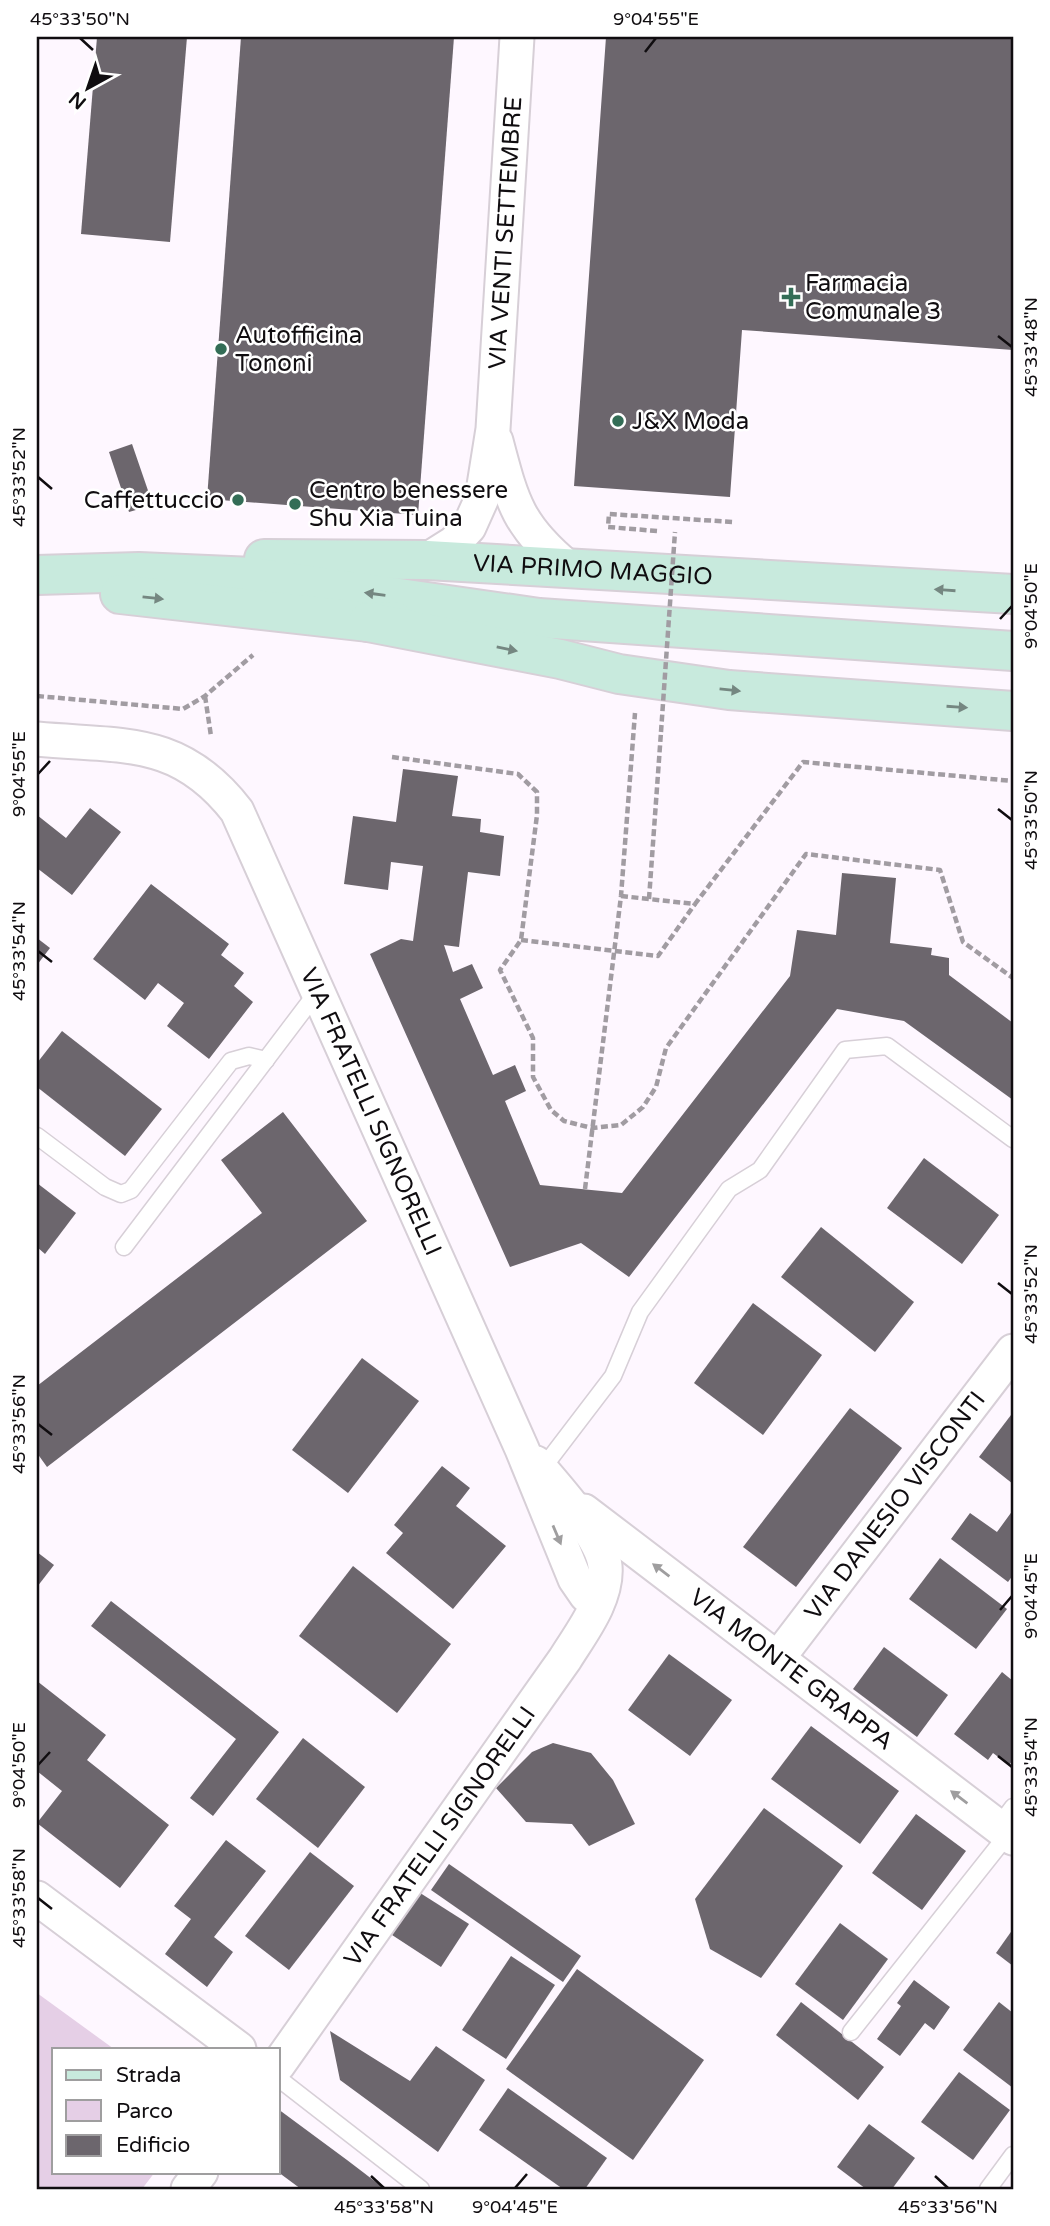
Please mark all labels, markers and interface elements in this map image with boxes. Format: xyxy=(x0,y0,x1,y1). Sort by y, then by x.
text: 45°33'50"N xyxy=(30,8,130,30)
text: 9°04'55"E xyxy=(613,8,699,30)
north arrow xyxy=(52,52,122,122)
text: N xyxy=(65,87,91,114)
street label: VIA VENTI SETTEMBRE xyxy=(483,95,528,370)
place label: Farmacia Comunale 3 xyxy=(805,269,941,326)
marker: Farmacia Comunale 3 xyxy=(783,289,799,305)
text: 45°33'48"N xyxy=(1020,297,1042,397)
place label: Autofficina Tononi xyxy=(235,321,362,378)
marker: Autofficina Tononi xyxy=(213,341,229,357)
place label: J&X Moda xyxy=(632,407,749,436)
marker: J&X Moda xyxy=(610,413,626,429)
text: 45°33'52"N xyxy=(8,427,30,527)
place label: Centro benessere Shu Xia Tuina xyxy=(309,476,508,533)
place label: Caffettuccio xyxy=(84,486,224,515)
marker: Caffettuccio xyxy=(230,492,246,508)
marker: Centro benessere Shu Xia Tuina xyxy=(287,496,303,512)
street label: VIA PRIMO MAGGIO xyxy=(472,549,713,592)
text: 9°04'50"E xyxy=(1020,563,1042,649)
one-way arrow xyxy=(934,584,956,595)
one-way arrow xyxy=(364,589,386,600)
one-way arrow xyxy=(142,592,164,603)
one-way arrow xyxy=(496,644,518,655)
one-way arrow xyxy=(720,685,742,696)
one-way arrow xyxy=(946,702,968,713)
text: 9°04'55"E xyxy=(8,731,30,817)
text: 45°33'50"N xyxy=(1020,770,1042,870)
text: 45°33'54"N xyxy=(8,901,30,1001)
street label: VIA FRATELLI SIGNORELLI xyxy=(294,963,448,1260)
text: 45°33'52"N xyxy=(1020,1244,1042,1344)
text: 45°33'56"N xyxy=(8,1374,30,1474)
street label: VIA DANESIO VISCONTI xyxy=(798,1386,992,1626)
one-way arrow xyxy=(552,1524,563,1545)
text: 9°04'45"E xyxy=(1020,1553,1042,1639)
one-way arrow xyxy=(653,1562,671,1577)
street label: VIA MONTE GRAPPA xyxy=(684,1583,899,1756)
street label: VIA FRATELLI SIGNORELLI xyxy=(338,1701,542,1972)
text: 45°33'54"N xyxy=(1020,1717,1042,1817)
text: 9°04'50"E xyxy=(8,1722,30,1808)
one-way arrow xyxy=(950,1790,968,1804)
text: 45°33'58"N xyxy=(8,1848,30,1948)
legend xyxy=(52,2048,280,2174)
text: Strada xyxy=(116,2063,181,2088)
text: Parco xyxy=(116,2099,173,2124)
text: Edificio xyxy=(116,2133,190,2158)
text: 45°33'58"N xyxy=(334,2196,434,2218)
text: 9°04'45"E xyxy=(472,2196,558,2218)
text: 45°33'56"N xyxy=(898,2196,998,2218)

